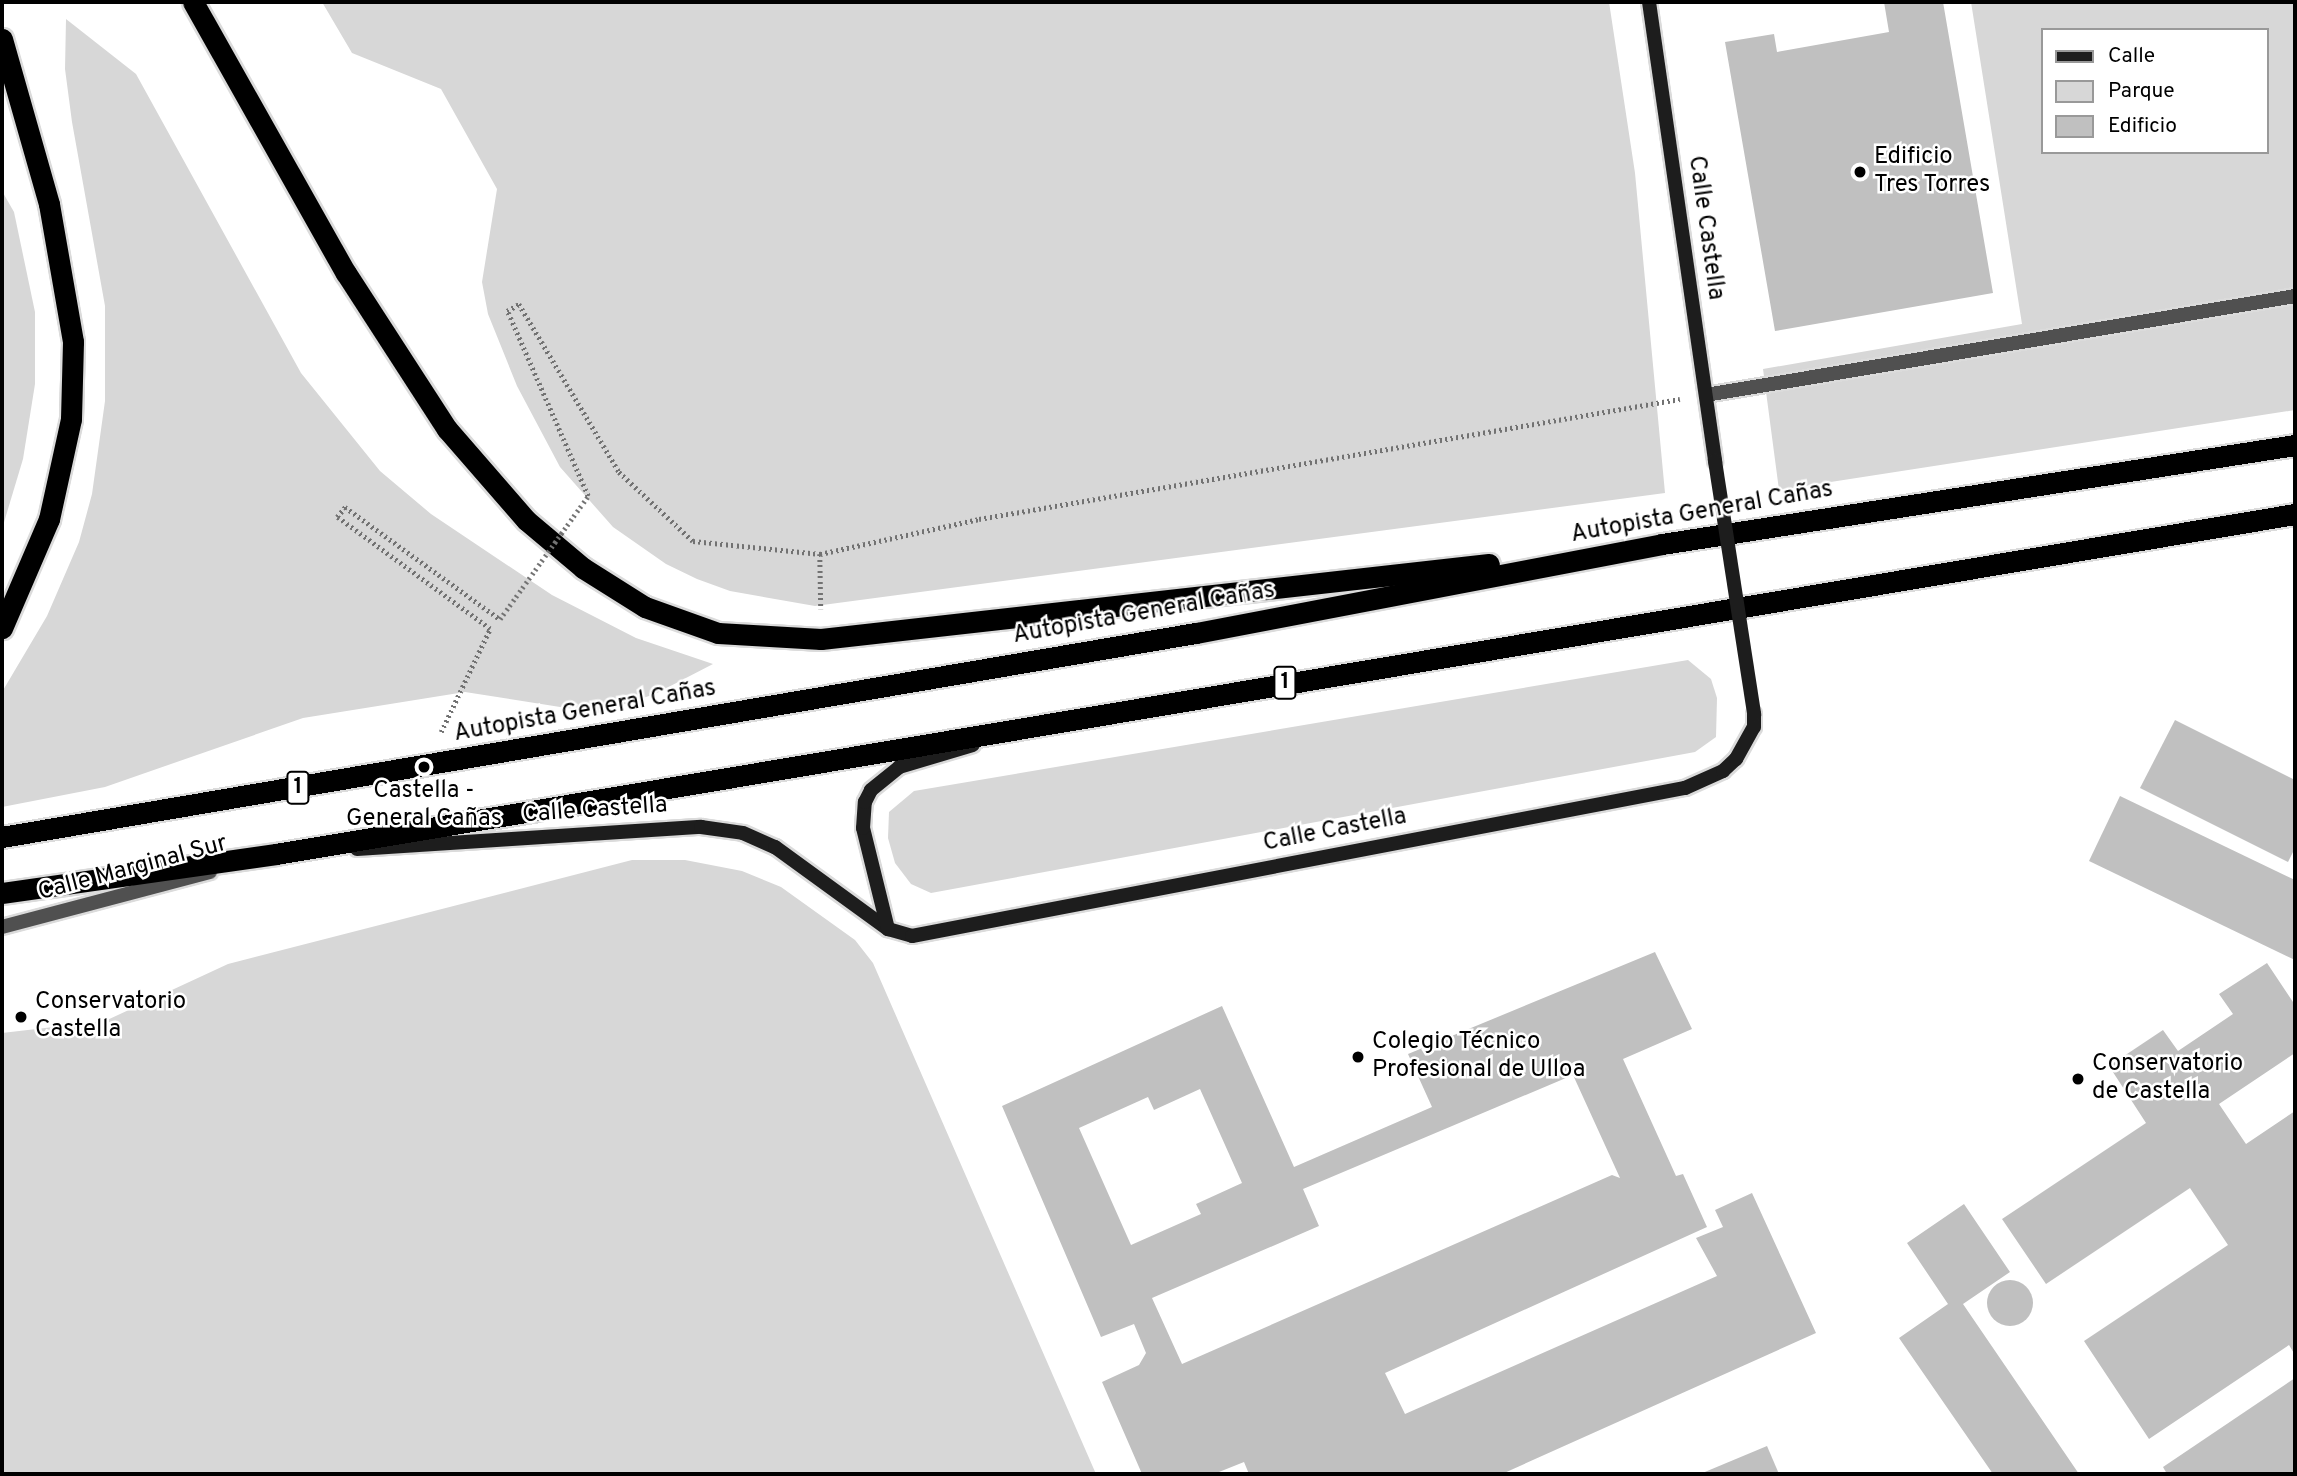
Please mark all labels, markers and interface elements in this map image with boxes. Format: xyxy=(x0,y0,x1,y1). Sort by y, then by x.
legend xyxy=(2042,28,2269,154)
text: Calle xyxy=(2108,43,2155,70)
text: Parque xyxy=(2108,78,2175,105)
text: Edificio xyxy=(2108,113,2177,140)
place label: Edificio Tres Torres xyxy=(1874,144,1991,200)
street label: Calle Castella xyxy=(1681,154,1729,302)
marker: Edificio Tres Torres xyxy=(1852,164,1868,180)
street label: Autopista General Cañas xyxy=(1569,476,1835,550)
street label: Autopista General Cañas xyxy=(1011,577,1277,651)
road number: 1 xyxy=(1273,664,1297,702)
street label: Autopista General Cañas xyxy=(452,675,718,749)
marker: Castella - General Cañas xyxy=(416,759,432,775)
road number: 1 xyxy=(286,768,310,808)
place label: Castella - General Cañas xyxy=(346,778,502,834)
street label: Calle Castella xyxy=(521,792,669,830)
street label: Calle Castella xyxy=(1261,803,1409,859)
street label: Calle Marginal Sur xyxy=(35,830,231,908)
place label: Conservatorio Castella xyxy=(35,989,186,1045)
marker: Conservatorio Castella xyxy=(13,1009,29,1025)
place label: Colegio Técnico Profesional de Ulloa xyxy=(1372,1029,1585,1085)
marker: Colegio Técnico Profesional de Ulloa xyxy=(1350,1049,1366,1065)
place label: Conservatorio de Castella xyxy=(2092,1051,2243,1107)
marker: Conservatorio de Castella xyxy=(2070,1071,2086,1087)

